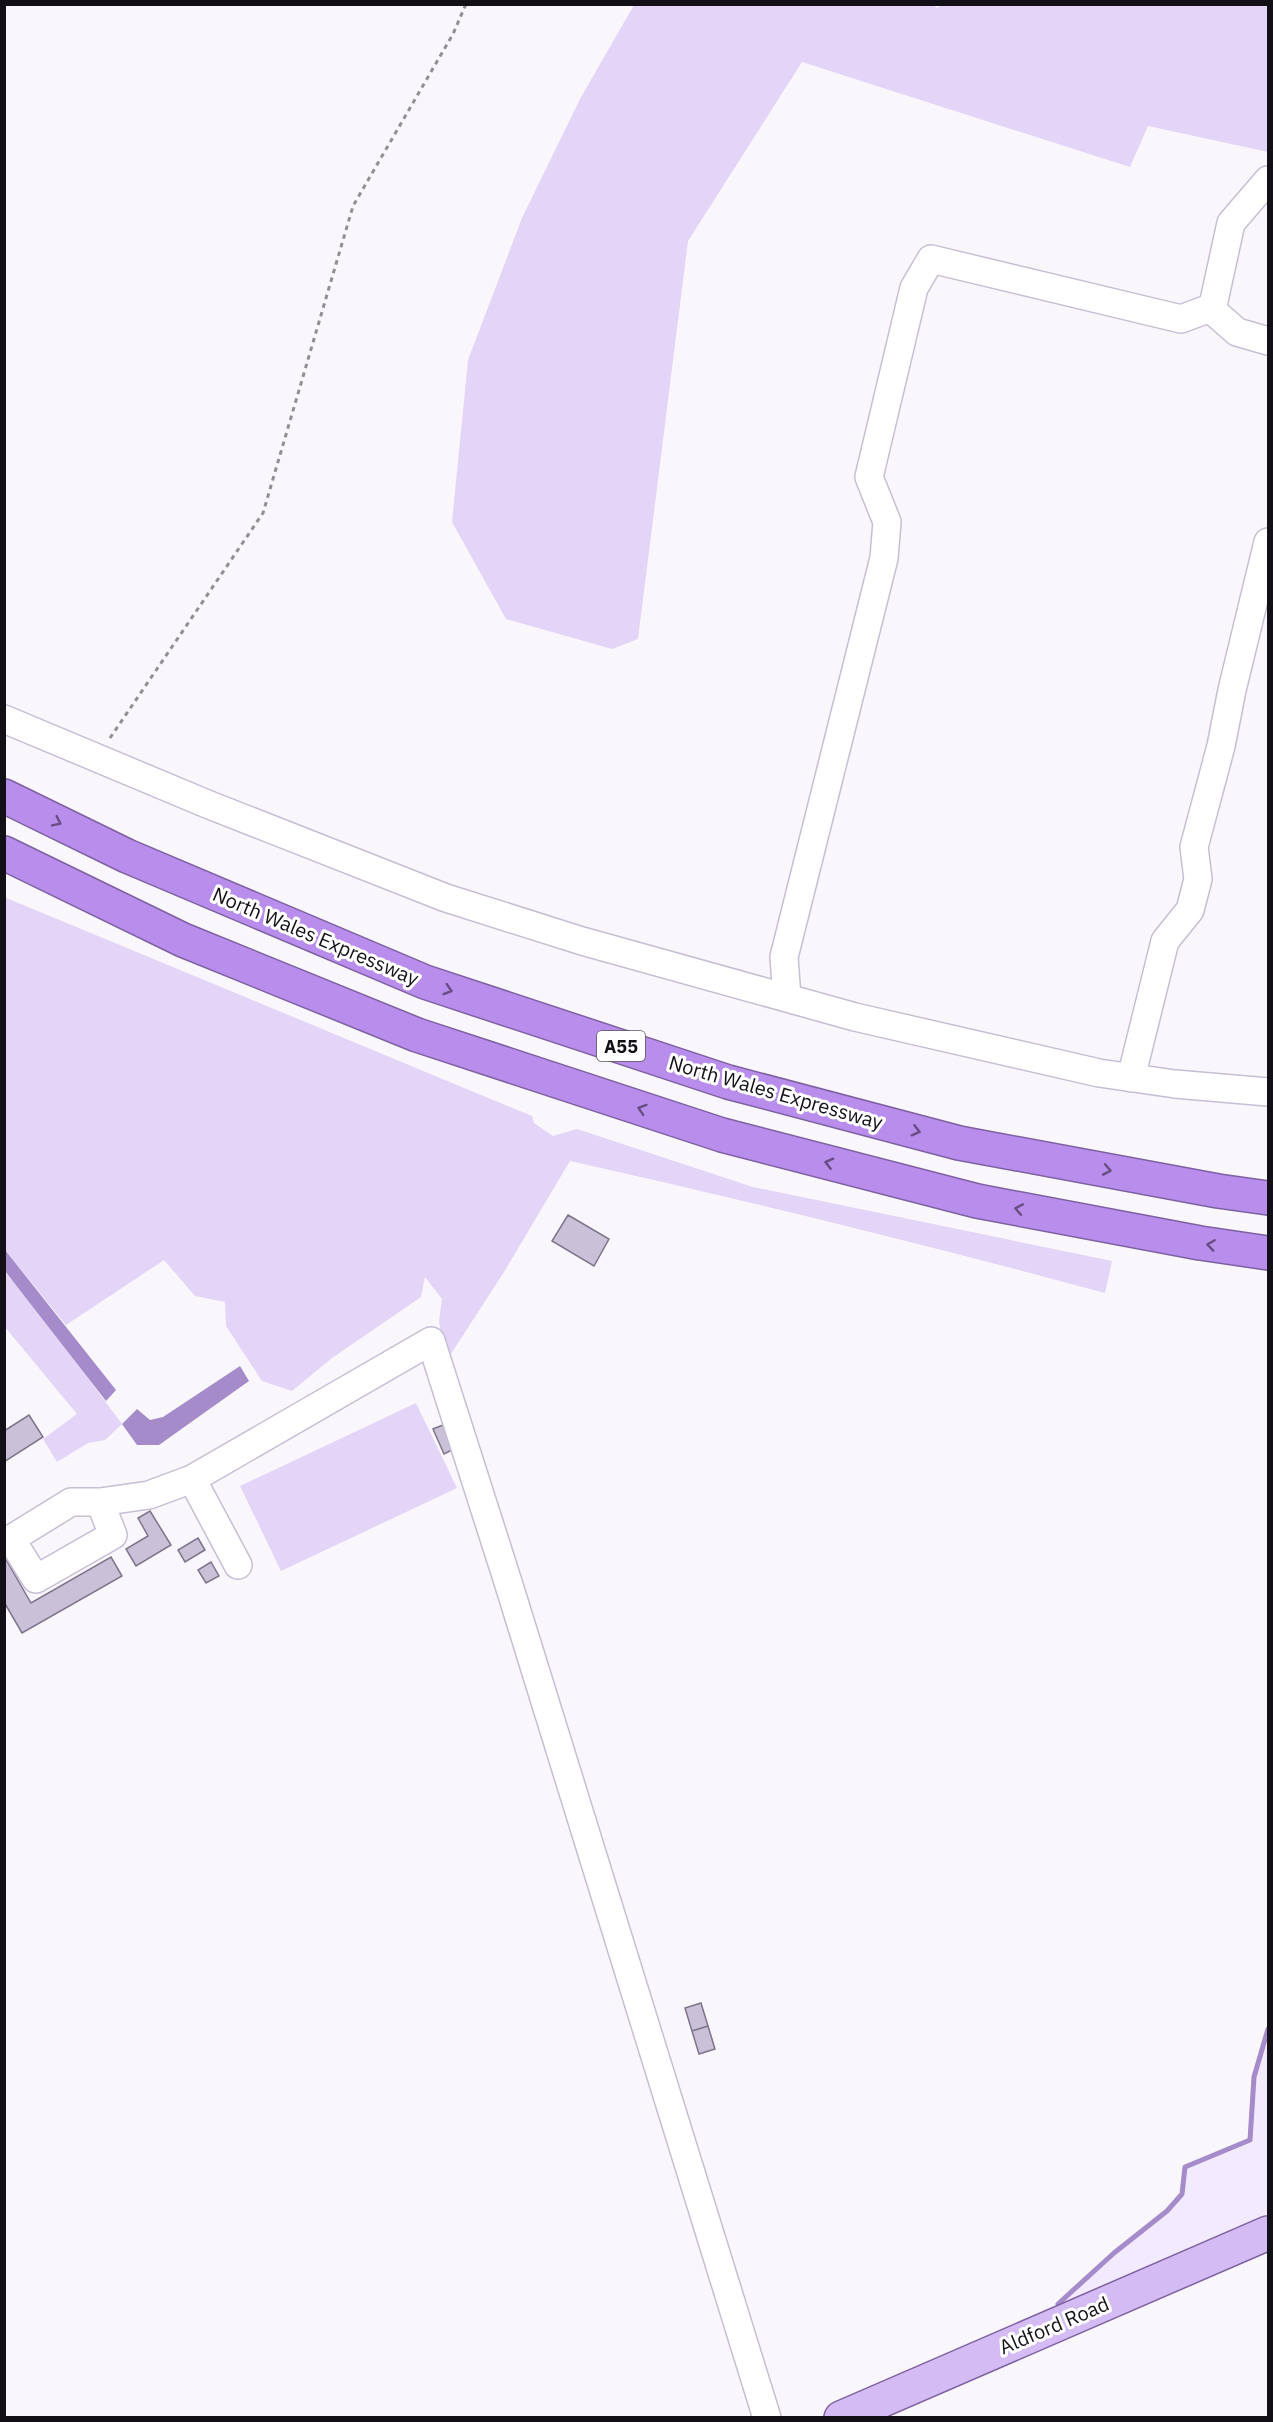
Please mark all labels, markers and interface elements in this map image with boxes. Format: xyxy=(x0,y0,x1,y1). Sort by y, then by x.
one-way arrow xyxy=(51,814,62,826)
street label: North Wales Expressway xyxy=(209,880,423,992)
one-way arrow xyxy=(442,982,453,995)
road number: A55 xyxy=(597,1031,645,1061)
street label: North Wales Expressway xyxy=(666,1048,886,1136)
one-way arrow xyxy=(637,1104,648,1116)
one-way arrow xyxy=(911,1124,921,1137)
one-way arrow xyxy=(825,1158,835,1171)
one-way arrow xyxy=(1102,1164,1112,1176)
one-way arrow xyxy=(1014,1203,1024,1216)
one-way arrow xyxy=(1206,1239,1215,1251)
street label: Aldford Road xyxy=(995,2290,1113,2360)

